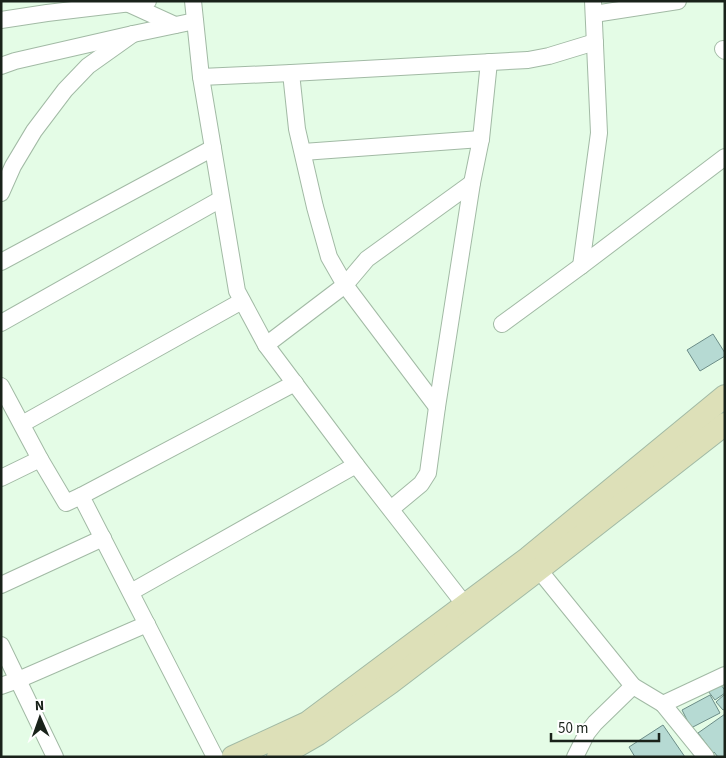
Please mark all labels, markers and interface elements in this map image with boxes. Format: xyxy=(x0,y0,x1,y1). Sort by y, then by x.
north arrow xyxy=(15,693,65,743)
text: N xyxy=(35,696,45,716)
scale bar xyxy=(551,710,658,742)
text: 50 m xyxy=(558,718,588,739)

